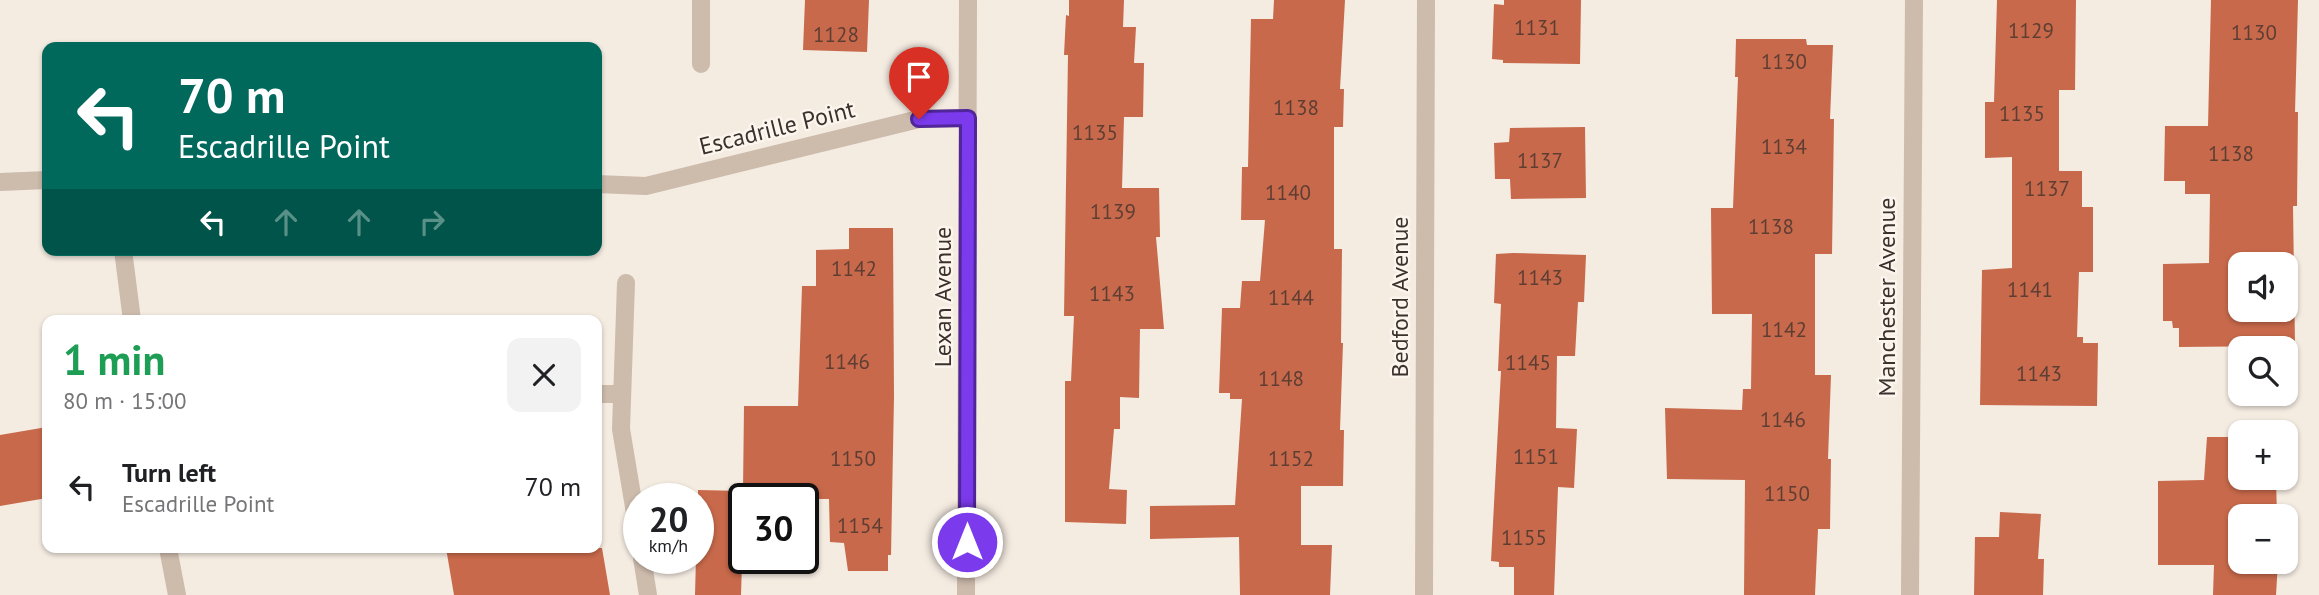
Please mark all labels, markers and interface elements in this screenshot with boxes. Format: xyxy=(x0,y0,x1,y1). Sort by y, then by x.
house number: 1131 xyxy=(1514,14,1560,41)
house number: 1129 xyxy=(2008,17,2054,44)
house number: 1130 xyxy=(2231,19,2277,46)
house number: 1128 xyxy=(813,21,859,48)
pin xyxy=(889,47,949,119)
house number: 1130 xyxy=(1761,48,1807,75)
icon: arrive xyxy=(900,58,938,96)
text: 70 m xyxy=(178,63,285,127)
icon: left xyxy=(63,70,154,161)
street label: Escadrille Point xyxy=(696,93,858,162)
house number: 1138 xyxy=(1273,94,1319,121)
house number: 1135 xyxy=(1999,100,2045,127)
house number: 1135 xyxy=(1072,119,1118,146)
text: Escadrille Point xyxy=(178,125,390,167)
house number: 1134 xyxy=(1761,133,1807,160)
house number: 1138 xyxy=(2208,140,2254,167)
house number: 1137 xyxy=(1517,147,1563,174)
house number: 1137 xyxy=(2024,175,2070,202)
house number: 1140 xyxy=(1265,179,1311,206)
street label: Manchester Avenue xyxy=(1871,197,1902,397)
house number: 1139 xyxy=(1090,198,1136,225)
icon: left xyxy=(194,203,232,241)
icon: ahead xyxy=(267,203,305,241)
icon: ahead xyxy=(340,203,378,241)
icon: right xyxy=(413,203,451,241)
house number: 1138 xyxy=(1748,213,1794,240)
street label: Bedford Avenue xyxy=(1384,216,1415,378)
street label: Lexan Avenue xyxy=(927,227,958,367)
map controls xyxy=(2228,252,2298,574)
button: sound xyxy=(2228,252,2298,322)
house number: 1142 xyxy=(831,255,877,282)
house number: 1143 xyxy=(1517,264,1563,291)
house number: 1141 xyxy=(2007,276,2053,303)
house number: 1143 xyxy=(1089,280,1135,307)
house number: 1144 xyxy=(1268,284,1314,311)
house number: 1142 xyxy=(1761,316,1807,343)
text: 1 min xyxy=(63,332,165,387)
button: search xyxy=(2228,336,2298,406)
button: close xyxy=(507,338,581,412)
house number: 1146 xyxy=(824,348,870,375)
house number: 1145 xyxy=(1505,349,1551,376)
house number: 1143 xyxy=(2016,360,2062,387)
house number: 1148 xyxy=(1258,365,1304,392)
text: 80 m · 15:00 xyxy=(63,386,187,415)
house number: 1146 xyxy=(1760,406,1806,433)
button: + xyxy=(2228,420,2298,490)
house number: 1151 xyxy=(1513,443,1559,470)
house number: 1150 xyxy=(830,445,876,472)
house number: 1152 xyxy=(1268,445,1314,472)
text: Turn left xyxy=(122,456,216,489)
icon: left xyxy=(63,468,101,506)
text: 70 m xyxy=(525,470,581,503)
house number: 1150 xyxy=(1764,480,1810,507)
speed limit sign: 30 xyxy=(728,483,819,574)
text: Escadrille Point xyxy=(122,489,274,518)
text: 20 xyxy=(649,496,688,542)
button: − xyxy=(2228,504,2298,574)
position arrow xyxy=(930,505,1004,579)
house number: 1154 xyxy=(837,512,883,539)
house number: 1155 xyxy=(1501,524,1547,551)
text: km/h xyxy=(649,534,688,557)

